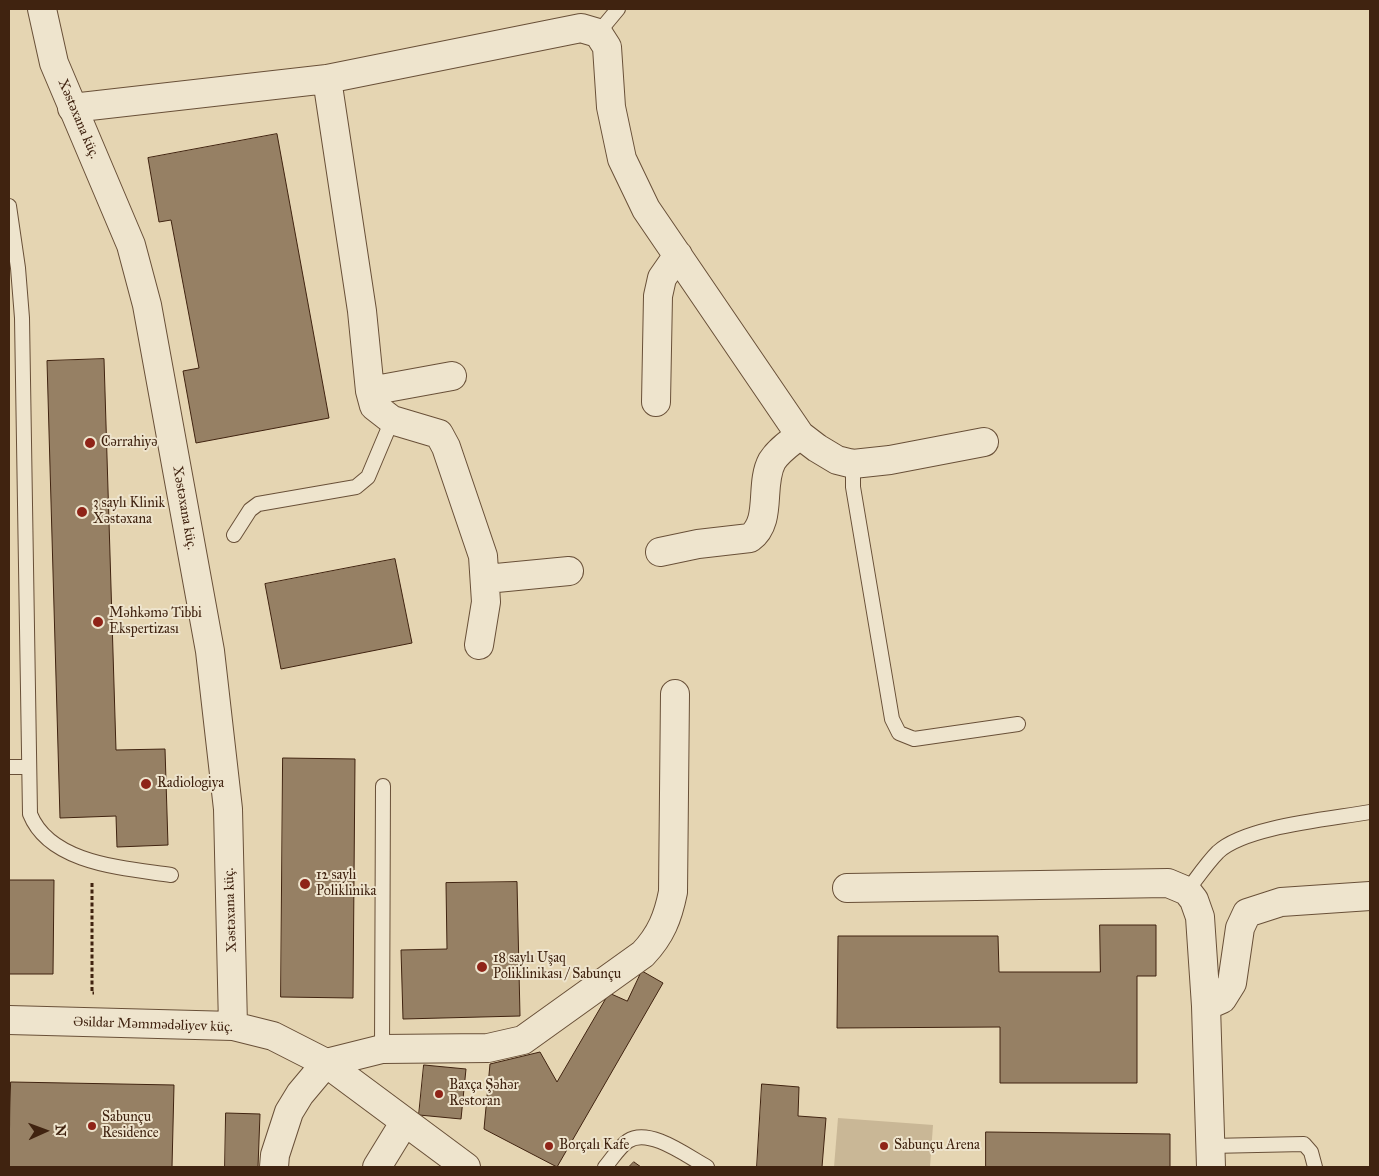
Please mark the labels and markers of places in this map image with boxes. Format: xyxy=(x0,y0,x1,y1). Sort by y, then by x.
place label: Cərrahiyə xyxy=(101,435,157,451)
marker: Cərrahiyə xyxy=(83,436,97,450)
place label: 3 saylı Klinik Xəstəxana xyxy=(93,496,165,528)
marker: 3 saylı Klinik Xəstəxana xyxy=(75,505,89,519)
place label: Məhkəmə Tibbi Ekspertizası xyxy=(109,606,202,638)
marker: Məhkəmə Tibbi Ekspertizası xyxy=(91,615,105,629)
place label: Radiologiya xyxy=(157,776,224,792)
marker: Radiologiya xyxy=(139,777,153,791)
place label: 12 saylı Poliklinika xyxy=(316,868,376,900)
marker: 12 saylı Poliklinika xyxy=(298,877,312,891)
place label: 18 saylı Uşaq Poliklinikası / Sabunçu xyxy=(493,951,621,984)
marker: 18 saylı Uşaq Poliklinikası / Sabunçu xyxy=(475,960,489,974)
place label: Baxça Şəhər Restoran xyxy=(449,1078,519,1110)
marker: Baxça Şəhər Restoran xyxy=(433,1088,445,1100)
place label: Sabunçu Residence xyxy=(102,1110,159,1142)
marker: Sabunçu Residence xyxy=(86,1120,98,1132)
place label: Borçalı Kafe xyxy=(559,1138,629,1154)
place label: Sabunçu Arena xyxy=(894,1138,980,1154)
marker: Borçalı Kafe xyxy=(543,1140,555,1152)
marker: Sabunçu Arena xyxy=(878,1140,890,1152)

